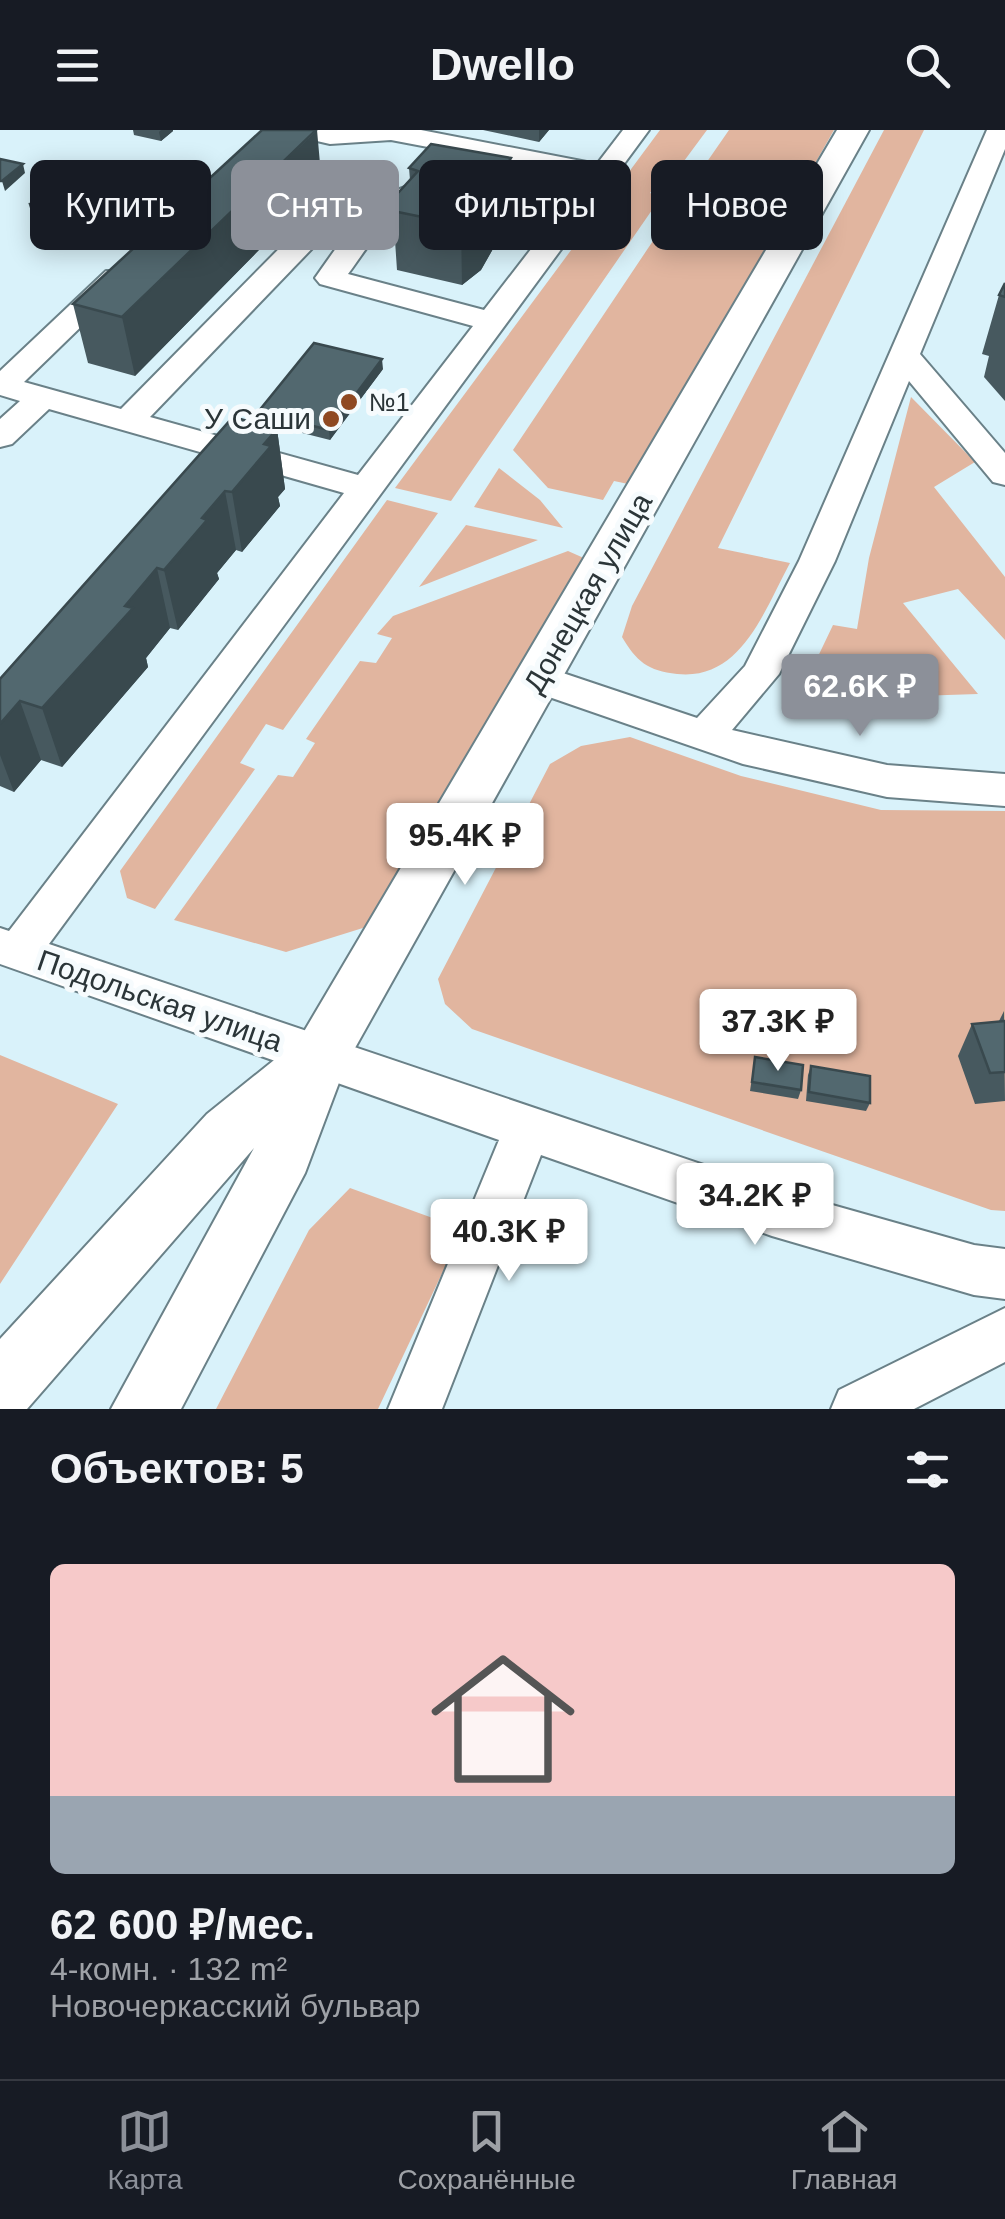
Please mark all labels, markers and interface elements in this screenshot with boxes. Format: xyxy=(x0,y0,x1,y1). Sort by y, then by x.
icon: menu xyxy=(50,38,105,93)
icon: search xyxy=(900,38,955,93)
text: Dwello xyxy=(430,39,575,90)
chip: Купить xyxy=(30,160,211,250)
chip: Снять xyxy=(231,160,399,250)
chip: Фильтры xyxy=(419,160,631,250)
chip: Новое xyxy=(651,160,823,250)
place label: №1 xyxy=(369,388,410,416)
marker: №1 xyxy=(338,391,360,413)
place label: У Саши xyxy=(204,402,311,435)
marker: У Саши xyxy=(320,408,342,430)
street label: Донецкая улица xyxy=(517,487,658,699)
pin: 62.6K ₽ xyxy=(768,654,952,739)
text: 62.6K ₽ xyxy=(804,668,916,704)
pin: 95.4K ₽ xyxy=(373,803,557,888)
text: 95.4K ₽ xyxy=(409,817,521,853)
street label: Подольская улица xyxy=(33,943,287,1058)
pin: 37.3K ₽ xyxy=(686,989,870,1074)
text: 37.3K ₽ xyxy=(722,1003,834,1039)
pin: 34.2K ₽ xyxy=(663,1163,847,1248)
text: 34.2K ₽ xyxy=(699,1177,811,1213)
pin: 40.3K ₽ xyxy=(417,1199,601,1284)
text: 40.3K ₽ xyxy=(453,1213,565,1249)
icon: filters xyxy=(900,1442,955,1497)
text: Объектов: 5 xyxy=(50,1445,304,1492)
icon: home xyxy=(413,1629,593,1809)
text: 62 600 ₽/мес. xyxy=(50,1901,315,1948)
text: 4-комн. · 132 m² xyxy=(50,1951,287,1987)
text: Новочеркасский бульвар xyxy=(50,1988,421,2024)
tab: Карта xyxy=(108,2104,182,2196)
tab: Сохранённые xyxy=(398,2104,576,2196)
tab: Главная xyxy=(791,2104,897,2196)

